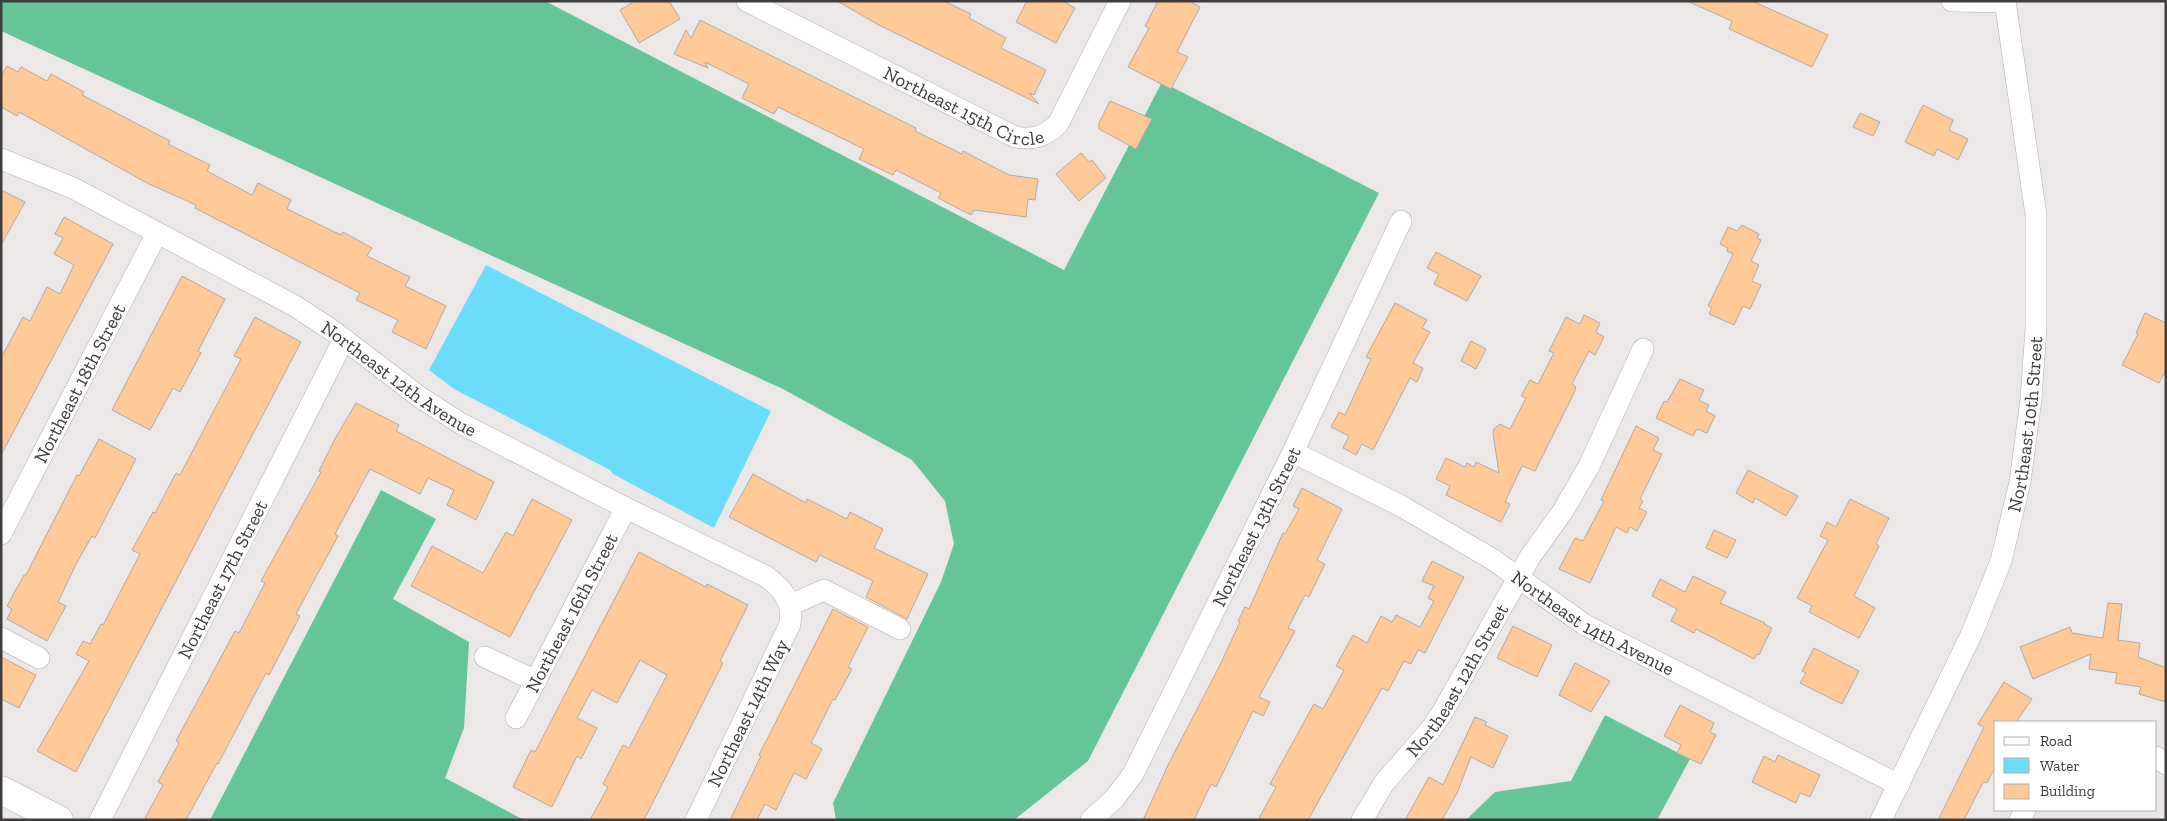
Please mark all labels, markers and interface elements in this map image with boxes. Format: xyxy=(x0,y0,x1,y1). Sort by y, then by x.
street label: Northeast 15th Circle xyxy=(880,61,1047,150)
street label: Northeast 18th Street xyxy=(28,299,130,467)
street label: Northeast 12th Avenue xyxy=(317,315,481,441)
street label: Northeast 10th Street xyxy=(2002,335,2047,514)
street label: Northeast 13th Street xyxy=(1207,443,1305,610)
street label: Northeast 17th Street xyxy=(172,496,272,662)
street label: Northeast 16th Street xyxy=(520,529,622,696)
street label: Northeast 14th Avenue xyxy=(1507,565,1678,680)
street label: Northeast 12th Street xyxy=(1401,599,1513,761)
street label: Northeast 14th Way xyxy=(702,635,794,790)
legend xyxy=(1994,721,2157,811)
text: Road xyxy=(2040,732,2073,750)
text: Water xyxy=(2040,757,2080,775)
text: Building xyxy=(2040,782,2095,800)

